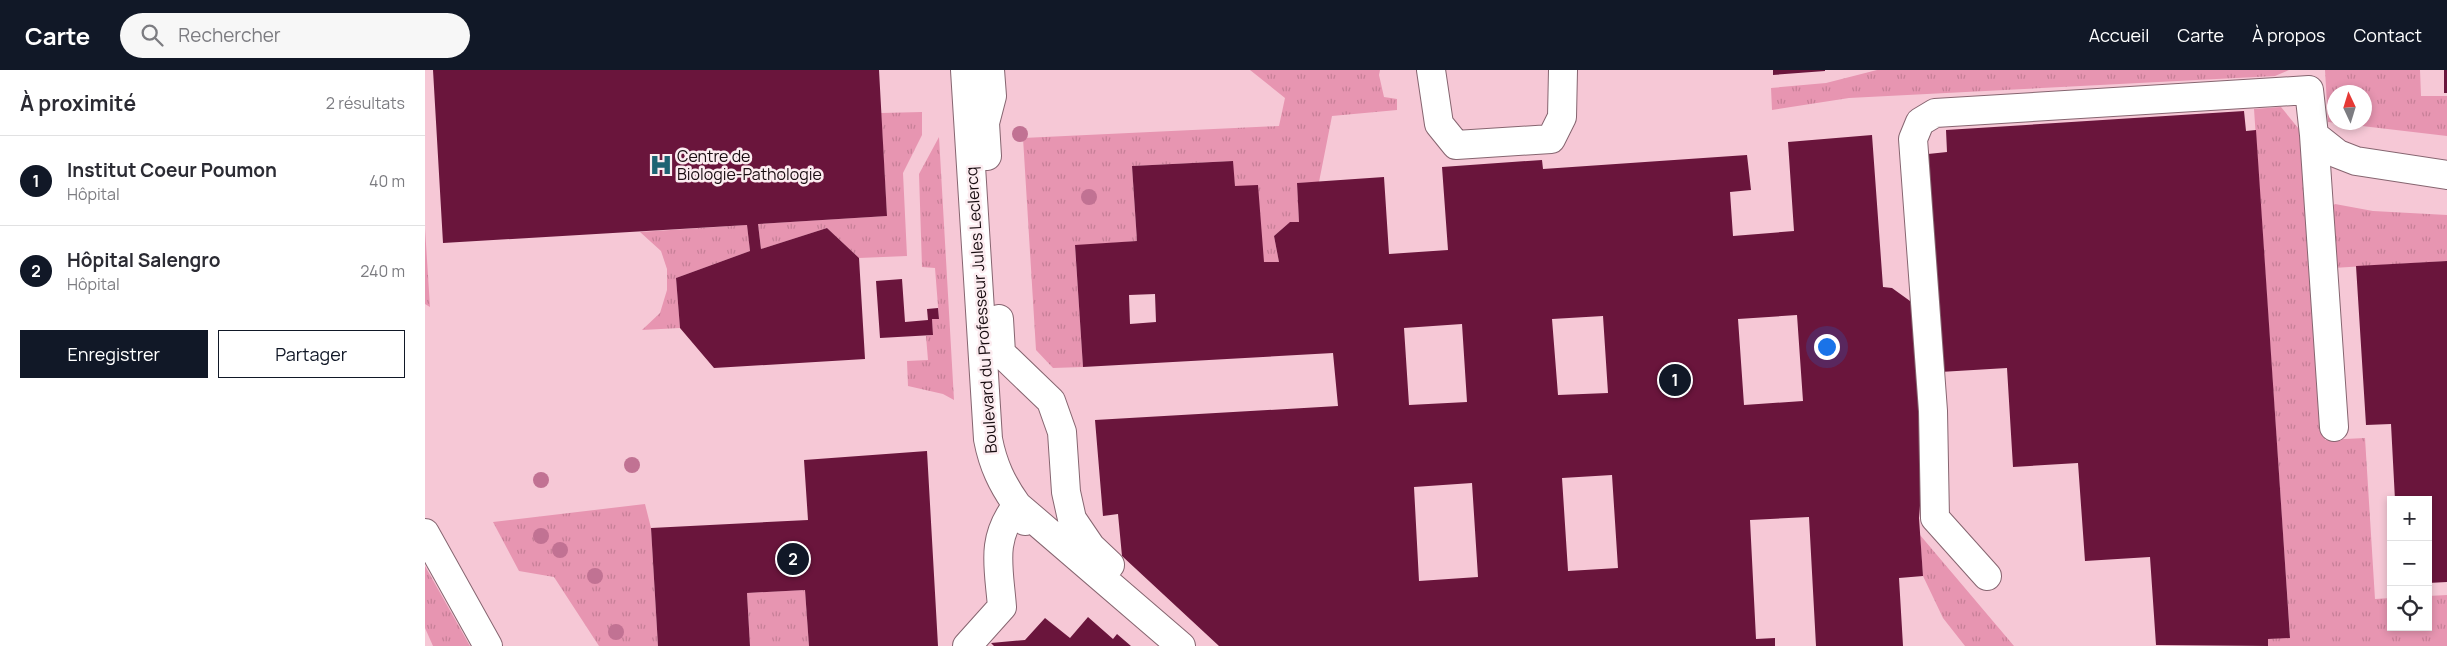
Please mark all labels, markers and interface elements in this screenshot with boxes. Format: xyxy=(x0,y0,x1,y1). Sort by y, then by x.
search box xyxy=(120,13,470,58)
text: Carte xyxy=(25,19,90,52)
icon: search xyxy=(138,21,166,49)
text: Rechercher xyxy=(178,22,281,48)
text: Accueil xyxy=(2089,23,2149,47)
text: Carte xyxy=(2177,23,2224,47)
text: À propos xyxy=(2252,23,2325,47)
text: Contact xyxy=(2353,23,2422,47)
north arrow xyxy=(2327,85,2372,130)
text: À proximité xyxy=(20,89,136,117)
text: 2 résultats xyxy=(326,92,405,114)
place label: Centre de Biologie-Pathologie xyxy=(677,145,822,185)
hospital icon: Centre de Biologie-Pathologie xyxy=(648,152,674,178)
text: Institut Coeur Poumon xyxy=(67,157,277,183)
street label: Boulevard du Professeur Jules Leclercq xyxy=(960,166,1002,454)
text: 1 xyxy=(32,170,40,192)
text: 40 m xyxy=(369,170,405,192)
text: Hôpital xyxy=(67,183,120,205)
text: Hôpital Salengro xyxy=(67,247,220,273)
text: 2 xyxy=(31,260,41,282)
text: 240 m xyxy=(360,260,405,282)
text: Hôpital xyxy=(67,273,120,295)
button: Enregistrer xyxy=(20,330,208,378)
button: Partager xyxy=(218,330,405,378)
your location xyxy=(1814,334,1840,360)
pin: 1 xyxy=(1659,361,1691,399)
map controls xyxy=(2387,496,2432,631)
button: + xyxy=(2387,496,2432,541)
pin: 2 xyxy=(777,540,809,578)
button: − xyxy=(2387,541,2432,586)
button: locate xyxy=(2387,586,2432,631)

